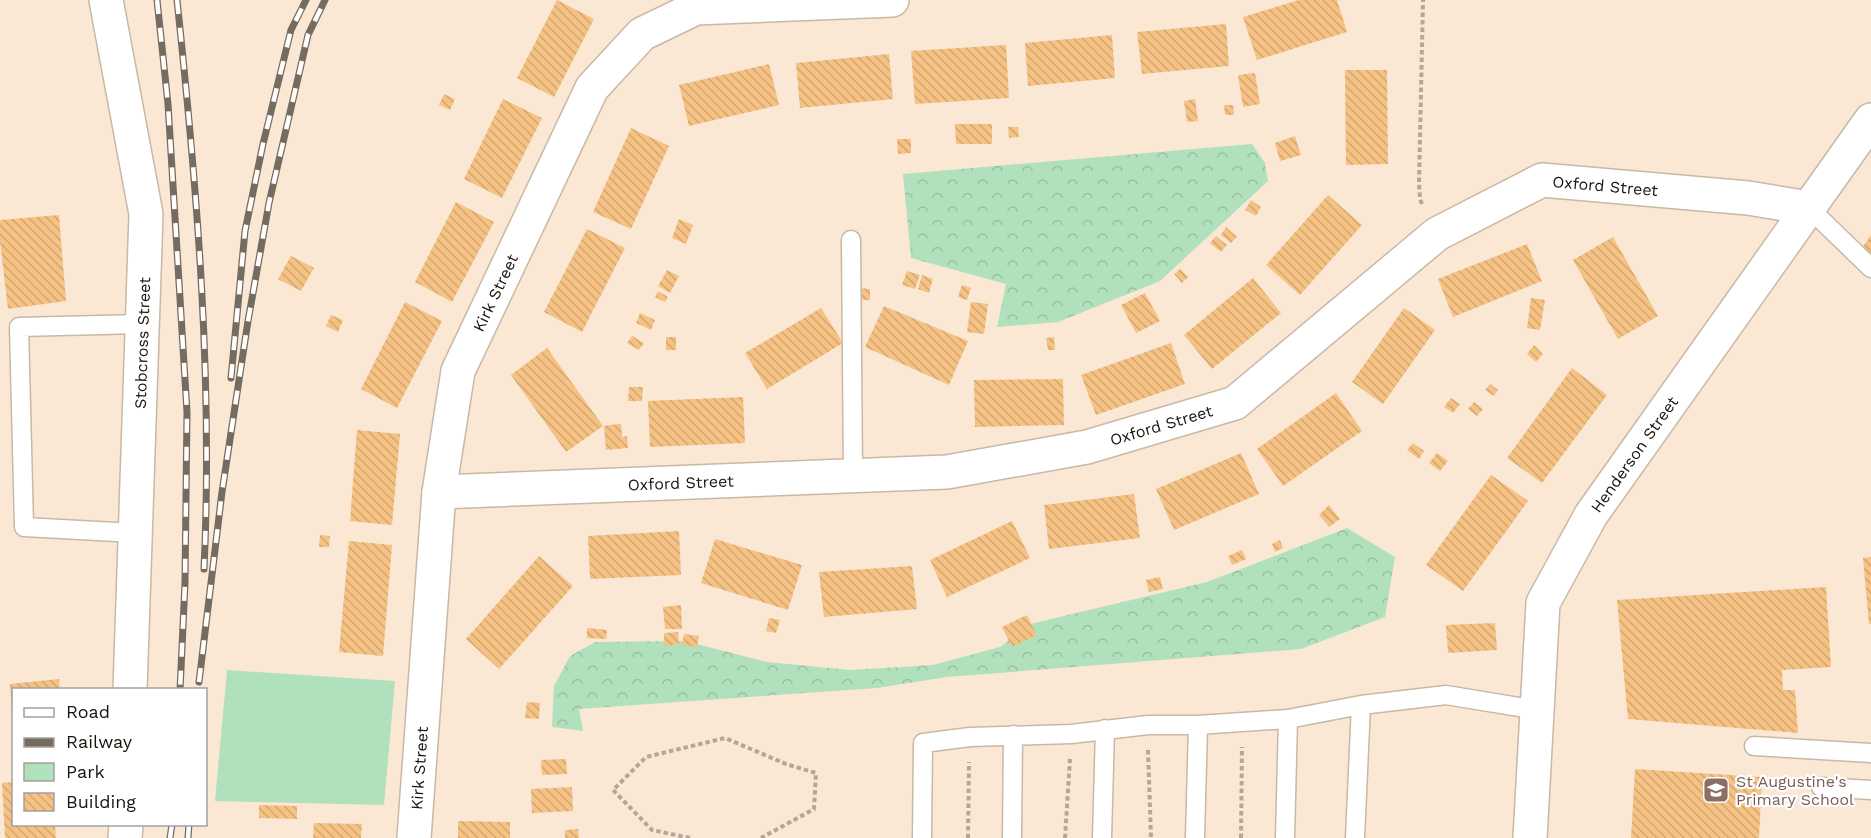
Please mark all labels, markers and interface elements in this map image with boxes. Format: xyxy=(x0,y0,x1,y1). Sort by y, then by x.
street label: Oxford Street xyxy=(1552,172,1659,200)
street label: Kirk Street xyxy=(469,251,522,335)
street label: Stobcross Street xyxy=(131,276,154,409)
street label: Henderson Street xyxy=(1587,393,1682,516)
street label: Oxford Street xyxy=(1108,401,1215,450)
street label: Oxford Street xyxy=(628,471,734,495)
legend xyxy=(12,688,207,826)
text: Road xyxy=(66,701,110,722)
street label: Kirk Street xyxy=(407,726,432,811)
text: Railway xyxy=(66,731,133,752)
text: Park xyxy=(66,761,105,782)
place label: St Augustine's Primary School xyxy=(1736,772,1854,809)
school or university icon: St Augustine's Primary School xyxy=(1701,775,1731,805)
text: Building xyxy=(66,791,136,812)

